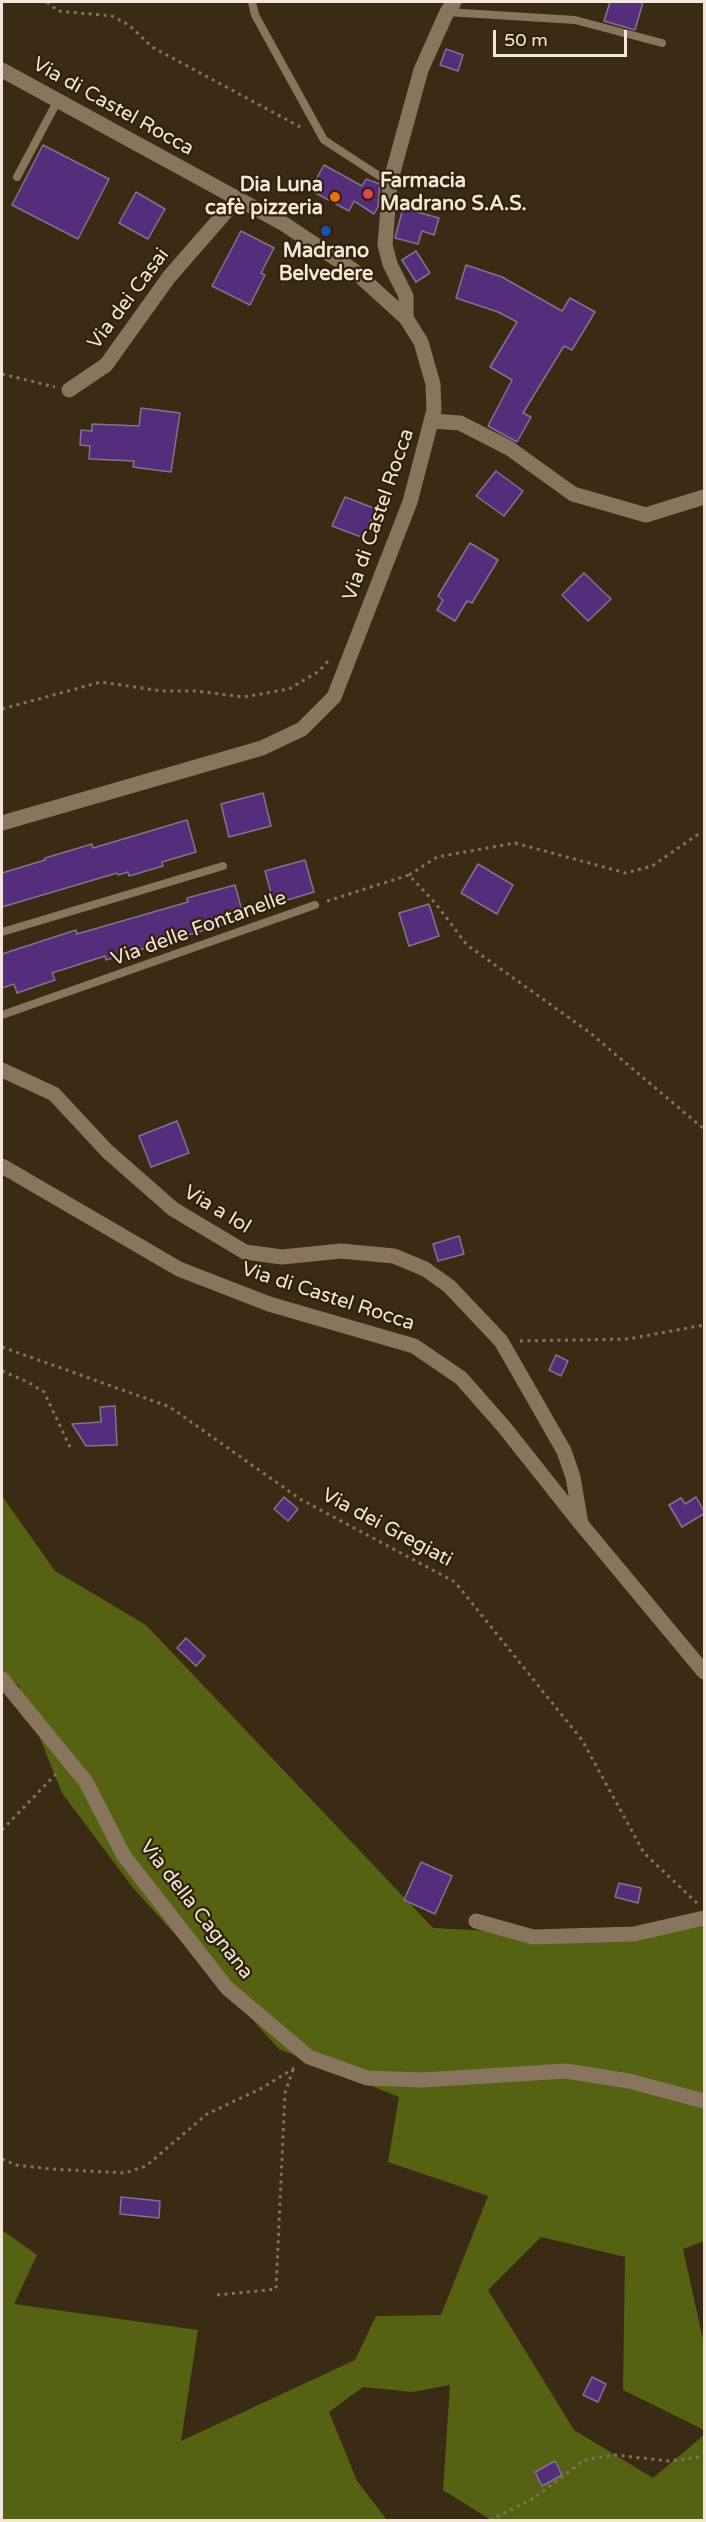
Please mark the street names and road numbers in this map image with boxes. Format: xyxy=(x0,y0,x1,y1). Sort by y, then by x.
street label: Via di Castel Rocca xyxy=(28,53,198,161)
street label: Via dei Casai xyxy=(83,244,175,354)
street label: Via di Castel Rocca xyxy=(338,426,420,604)
street label: Via delle Fontanelle xyxy=(108,886,290,972)
street label: Via a Iol xyxy=(179,1181,255,1239)
street label: Via di Castel Rocca xyxy=(238,1258,418,1336)
street label: Via dei Gregiati xyxy=(318,1484,456,1572)
street label: Via della Cagnana xyxy=(134,1836,258,1984)

